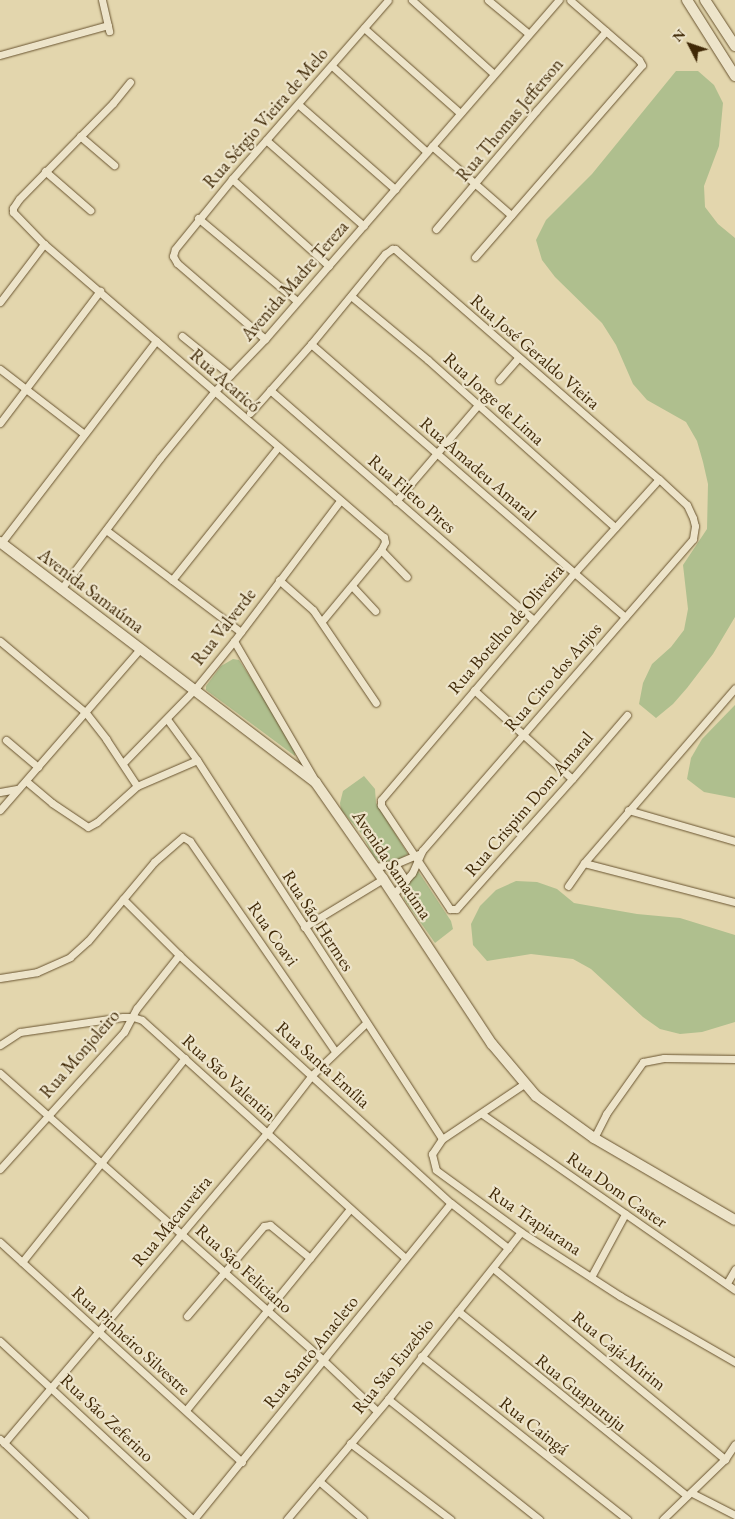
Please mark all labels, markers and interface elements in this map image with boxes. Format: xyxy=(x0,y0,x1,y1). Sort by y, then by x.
north arrow xyxy=(665,20,715,70)
text: N xyxy=(668,25,689,45)
street label: Rua Sérgio Vieira de Melo xyxy=(199,43,333,193)
street label: Rua Thomas Jefferson xyxy=(452,54,568,186)
street label: Avenida Madre Tereza xyxy=(237,216,353,346)
street label: Rua José Geraldo Vieira xyxy=(466,290,604,414)
street label: Rua Acaricó xyxy=(185,345,265,417)
street label: Rua Jorge de Lima xyxy=(439,348,549,450)
street label: Rua Amadeu Amaral xyxy=(415,413,541,525)
street label: Rua Fileto Pires xyxy=(364,450,460,538)
street label: Avenida Samaúma xyxy=(34,544,148,638)
street label: Rua Botelho de Oliveira xyxy=(444,559,568,699)
street label: Rua Valverde xyxy=(187,584,261,670)
street label: Rua Ciro dos Anjos xyxy=(500,618,606,736)
street label: Rua Crispim Dom Amaral xyxy=(460,727,598,881)
street label: Avenida Samaúma xyxy=(348,806,436,924)
street label: Rua São Hermes xyxy=(277,867,359,975)
street label: Rua Coavi xyxy=(243,898,303,970)
street label: Rua Monjoleiro xyxy=(36,1005,124,1103)
street label: Rua Santa Emília xyxy=(272,1017,374,1113)
street label: Rua São Valentin xyxy=(178,1030,280,1126)
street label: Rua Dom Caster xyxy=(563,1147,671,1233)
street label: Rua Macauveira xyxy=(128,1171,216,1271)
street label: Rua Trapiarana xyxy=(484,1182,586,1260)
street label: Rua São Feliciano xyxy=(191,1220,297,1318)
street label: Rua Pinheiro Silvestre xyxy=(67,1282,195,1400)
street label: Rua Santo Anacleto xyxy=(259,1291,363,1413)
street label: Rua Cajá-Mirim xyxy=(568,1307,670,1395)
street label: Rua São Euzebio xyxy=(348,1314,438,1418)
street label: Rua Guapuruju xyxy=(531,1350,631,1436)
street label: Rua São Zeferino xyxy=(56,1369,158,1467)
street label: Rua Caingá xyxy=(495,1392,573,1460)

